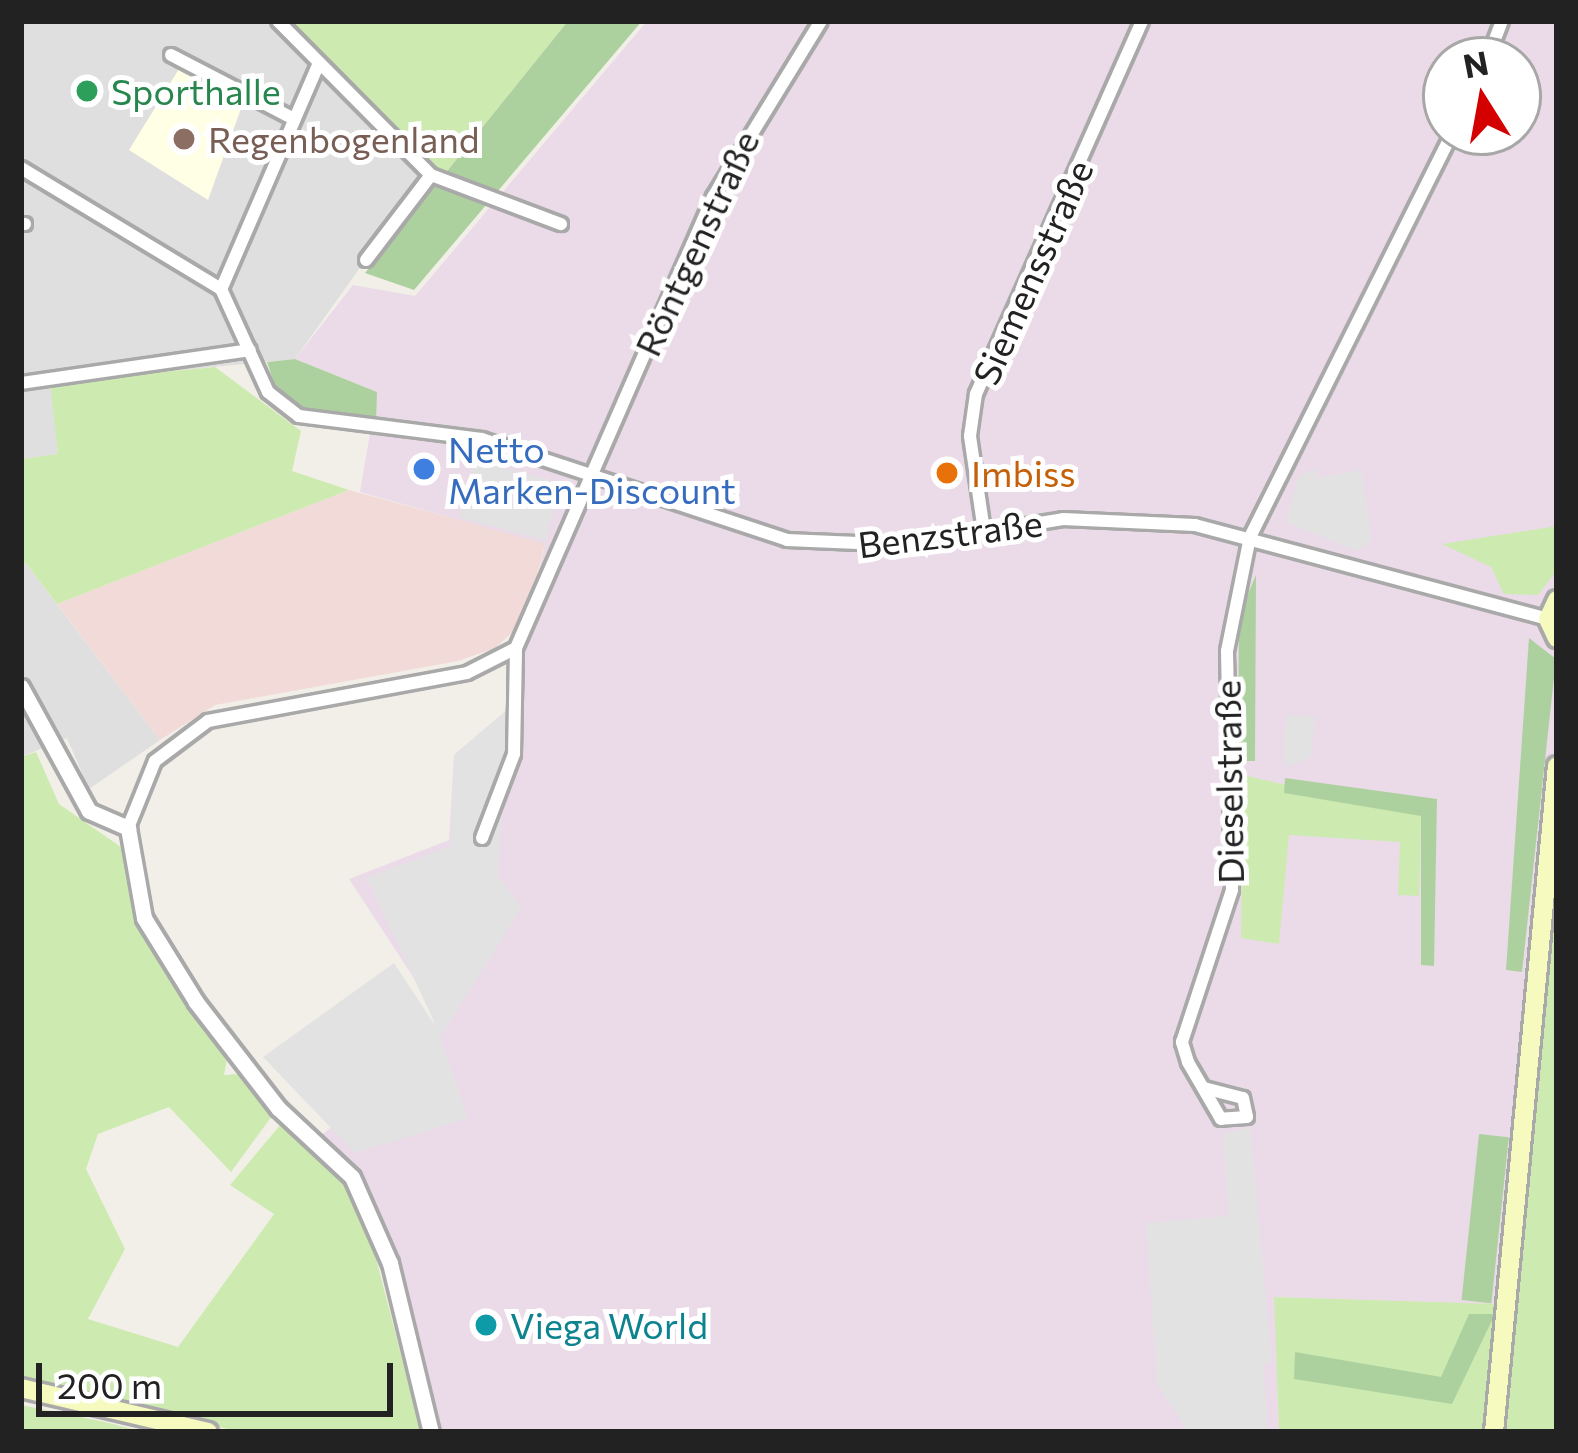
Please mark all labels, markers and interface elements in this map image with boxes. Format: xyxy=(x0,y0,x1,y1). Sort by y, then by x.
north arrow xyxy=(1422,36,1542,156)
text: N xyxy=(1460,41,1492,86)
place label: Sporthalle xyxy=(111,69,281,113)
marker: Sporthalle xyxy=(74,78,100,104)
place label: Regenbogenland xyxy=(208,117,480,161)
street label: Röntgenstraße xyxy=(625,124,767,362)
marker: Regenbogenland xyxy=(171,126,197,152)
street label: Siemensstraße xyxy=(963,153,1101,391)
place label: Netto Marken-Discount xyxy=(448,426,736,511)
place label: Imbiss xyxy=(971,451,1076,495)
marker: Netto Marken-Discount xyxy=(411,456,437,482)
marker: Imbiss xyxy=(934,460,960,486)
street label: Benzstraße xyxy=(855,500,1045,566)
street label: Dieselstraße xyxy=(1205,680,1251,884)
place label: Viega World xyxy=(510,1303,708,1347)
marker: Viega World xyxy=(473,1312,499,1338)
scale bar xyxy=(42,1339,399,1413)
text: 200 m xyxy=(57,1362,162,1406)

